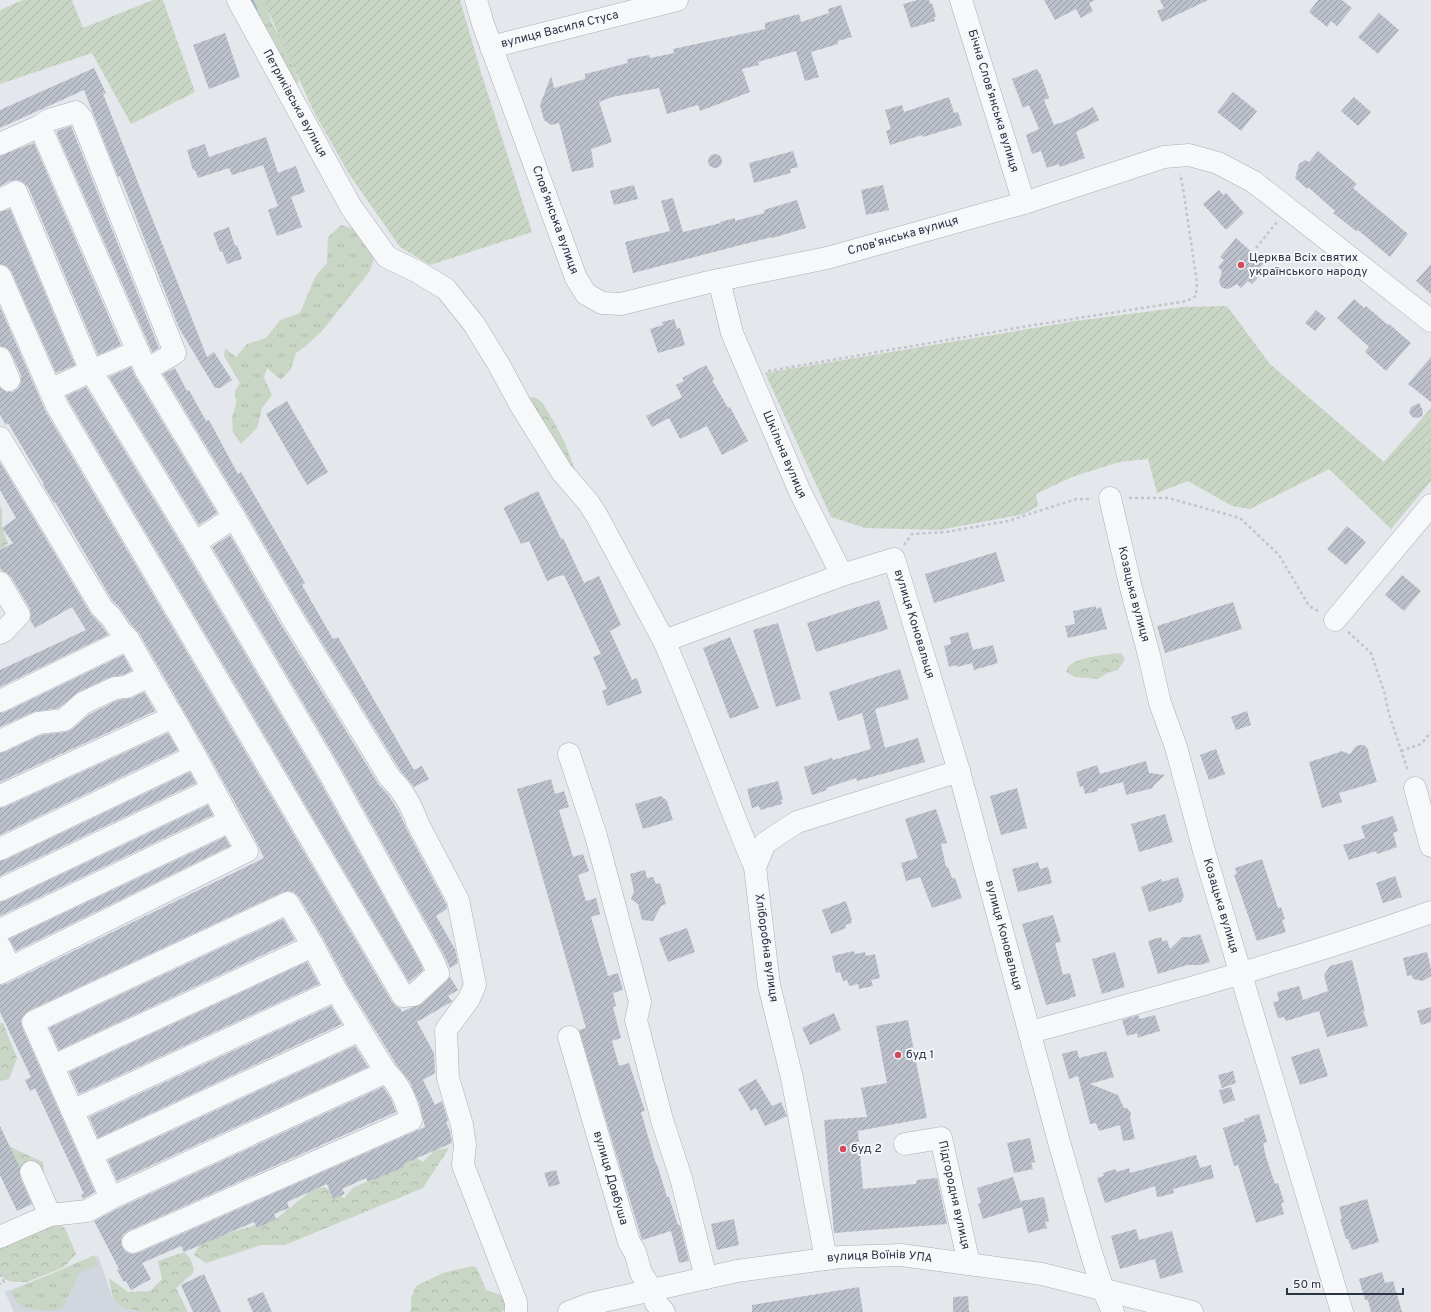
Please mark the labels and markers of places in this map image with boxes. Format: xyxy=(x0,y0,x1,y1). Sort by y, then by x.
place label: Церква Всіх святих українського народу xyxy=(1249,250,1368,280)
marker: Церква Всіх святих українського народу xyxy=(1236,260,1246,270)
place label: буд 1 xyxy=(906,1047,934,1063)
marker: буд 1 xyxy=(893,1050,903,1060)
place label: буд 2 xyxy=(851,1141,882,1157)
marker: буд 2 xyxy=(838,1144,848,1154)

